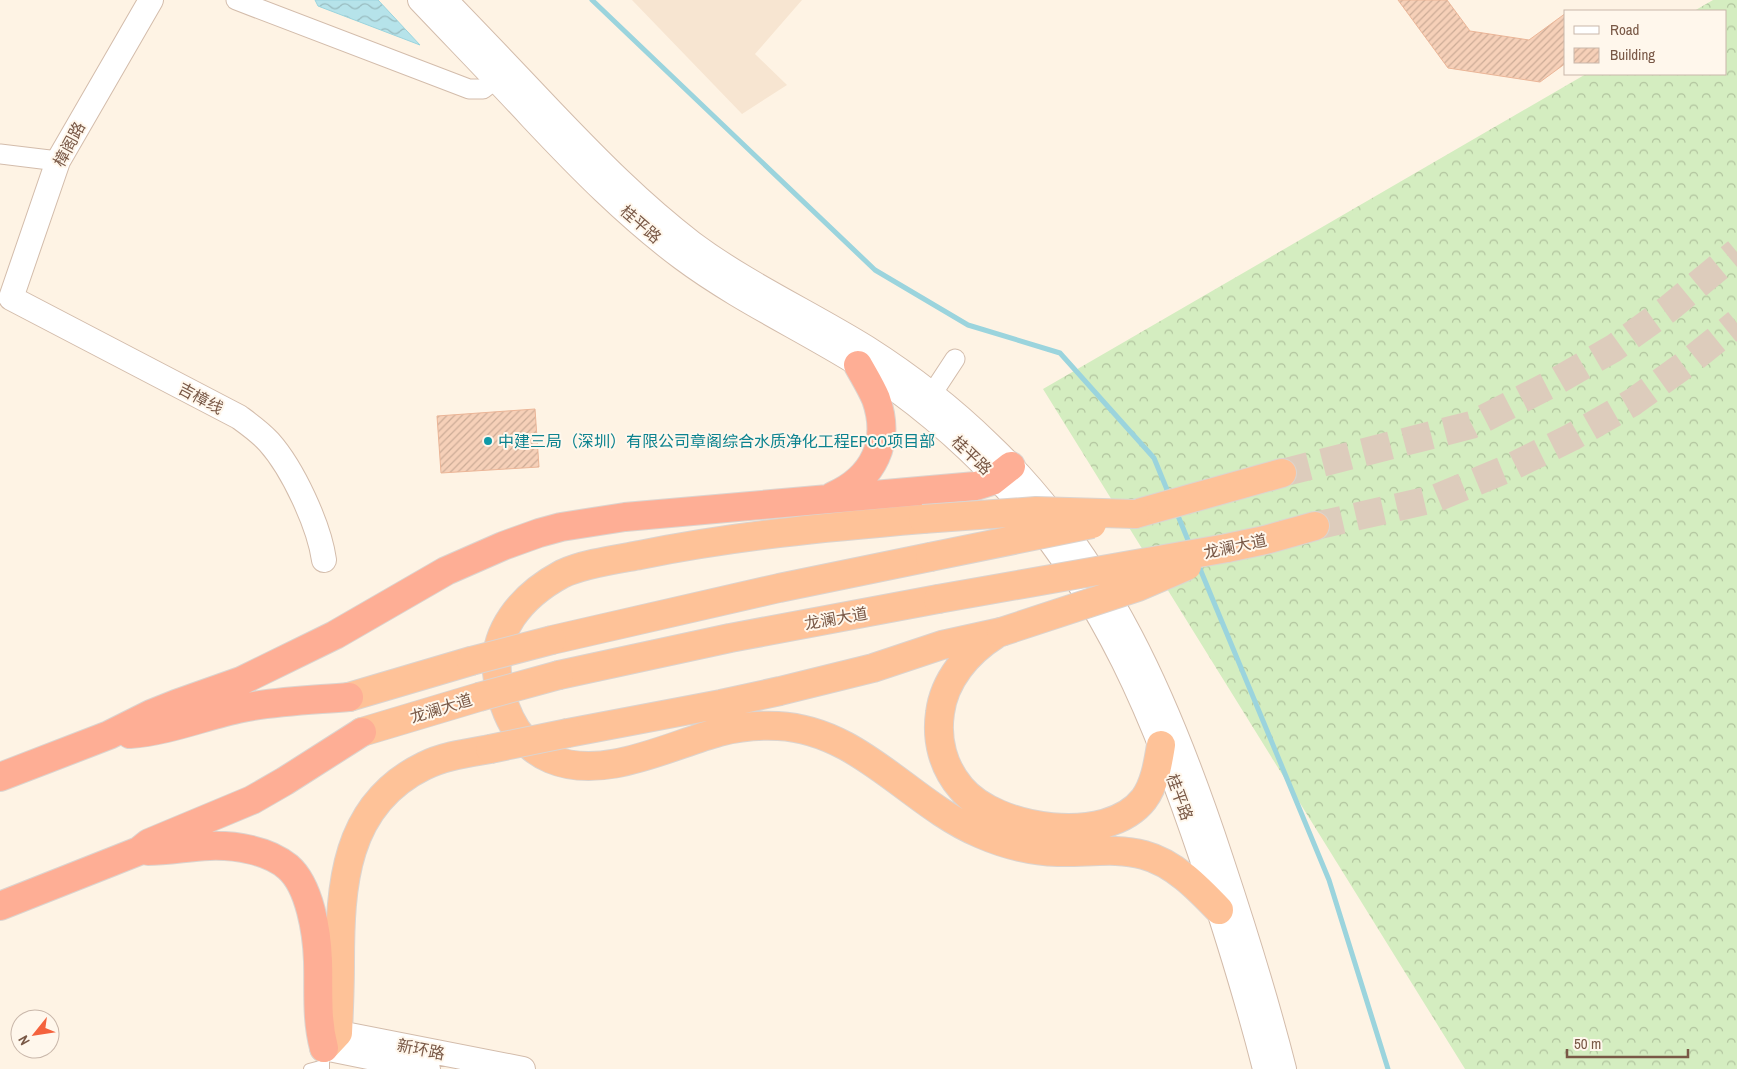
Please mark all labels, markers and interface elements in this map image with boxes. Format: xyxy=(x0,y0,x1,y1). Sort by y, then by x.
legend xyxy=(1564,10,1727,75)
text: Road xyxy=(1610,19,1639,40)
text: Building xyxy=(1610,44,1655,65)
street label: 樟阁路 xyxy=(48,118,90,170)
street label: 桂平路 xyxy=(616,200,666,248)
street label: 吉樟线 xyxy=(175,377,227,419)
place label: 中建三局（深圳）有限公司章阁综合水质净化工程EPCO项目部 xyxy=(498,430,935,452)
street label: 桂平路 xyxy=(947,430,997,480)
marker: 中建三局（深圳）有限公司章阁综合水质净化工程EPCO项目部 xyxy=(482,435,494,447)
street label: 龙澜大道 xyxy=(1201,529,1269,563)
street label: 龙澜大道 xyxy=(803,602,869,634)
street label: 龙澜大道 xyxy=(407,688,475,728)
street label: 桂平路 xyxy=(1161,771,1199,823)
north arrow xyxy=(10,1009,60,1059)
scale bar xyxy=(1567,1026,1688,1058)
text: N xyxy=(14,1032,34,1049)
text: 50 m xyxy=(1574,1033,1601,1054)
street label: 新环路 xyxy=(395,1034,447,1064)

